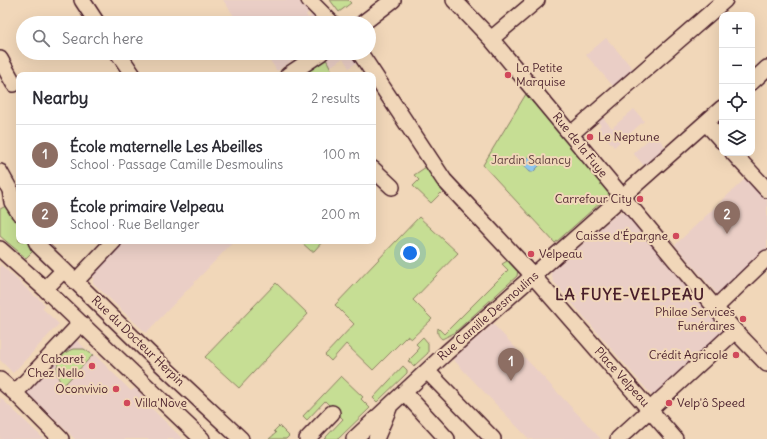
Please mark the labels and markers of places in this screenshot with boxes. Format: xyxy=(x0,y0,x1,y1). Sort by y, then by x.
place label: La Petite Marquise xyxy=(516,60,566,89)
marker: La Petite Marquise xyxy=(503,70,513,80)
place label: Le Neptune xyxy=(598,129,659,144)
marker: Le Neptune xyxy=(585,132,595,142)
place label: Carrefour City xyxy=(555,191,632,206)
marker: Carrefour City xyxy=(635,194,645,204)
pin: 2 xyxy=(714,201,740,234)
place label: Caisse d'Épargne xyxy=(576,228,668,243)
marker: Caisse d'Épargne xyxy=(671,231,681,241)
place label: Velpeau xyxy=(539,246,582,261)
marker: Velpeau xyxy=(526,249,536,259)
place label: Philae Services Funéraires xyxy=(655,304,735,333)
marker: Philae Services Funéraires xyxy=(738,314,748,324)
place label: Crédit Agricole xyxy=(649,347,728,362)
pin: 1 xyxy=(498,348,524,381)
marker: Crédit Agricole xyxy=(731,350,741,360)
place label: Cabaret Chez Nello xyxy=(27,351,84,380)
marker: Cabaret Chez Nello xyxy=(87,361,97,371)
place label: Oconvivio xyxy=(55,381,108,396)
marker: Oconvivio xyxy=(111,384,121,394)
place label: Villa'Nove xyxy=(135,395,187,410)
place label: Velp'ô Speed xyxy=(677,395,745,410)
marker: Villa'Nove xyxy=(122,398,132,408)
marker: Velp'ô Speed xyxy=(664,398,674,408)

